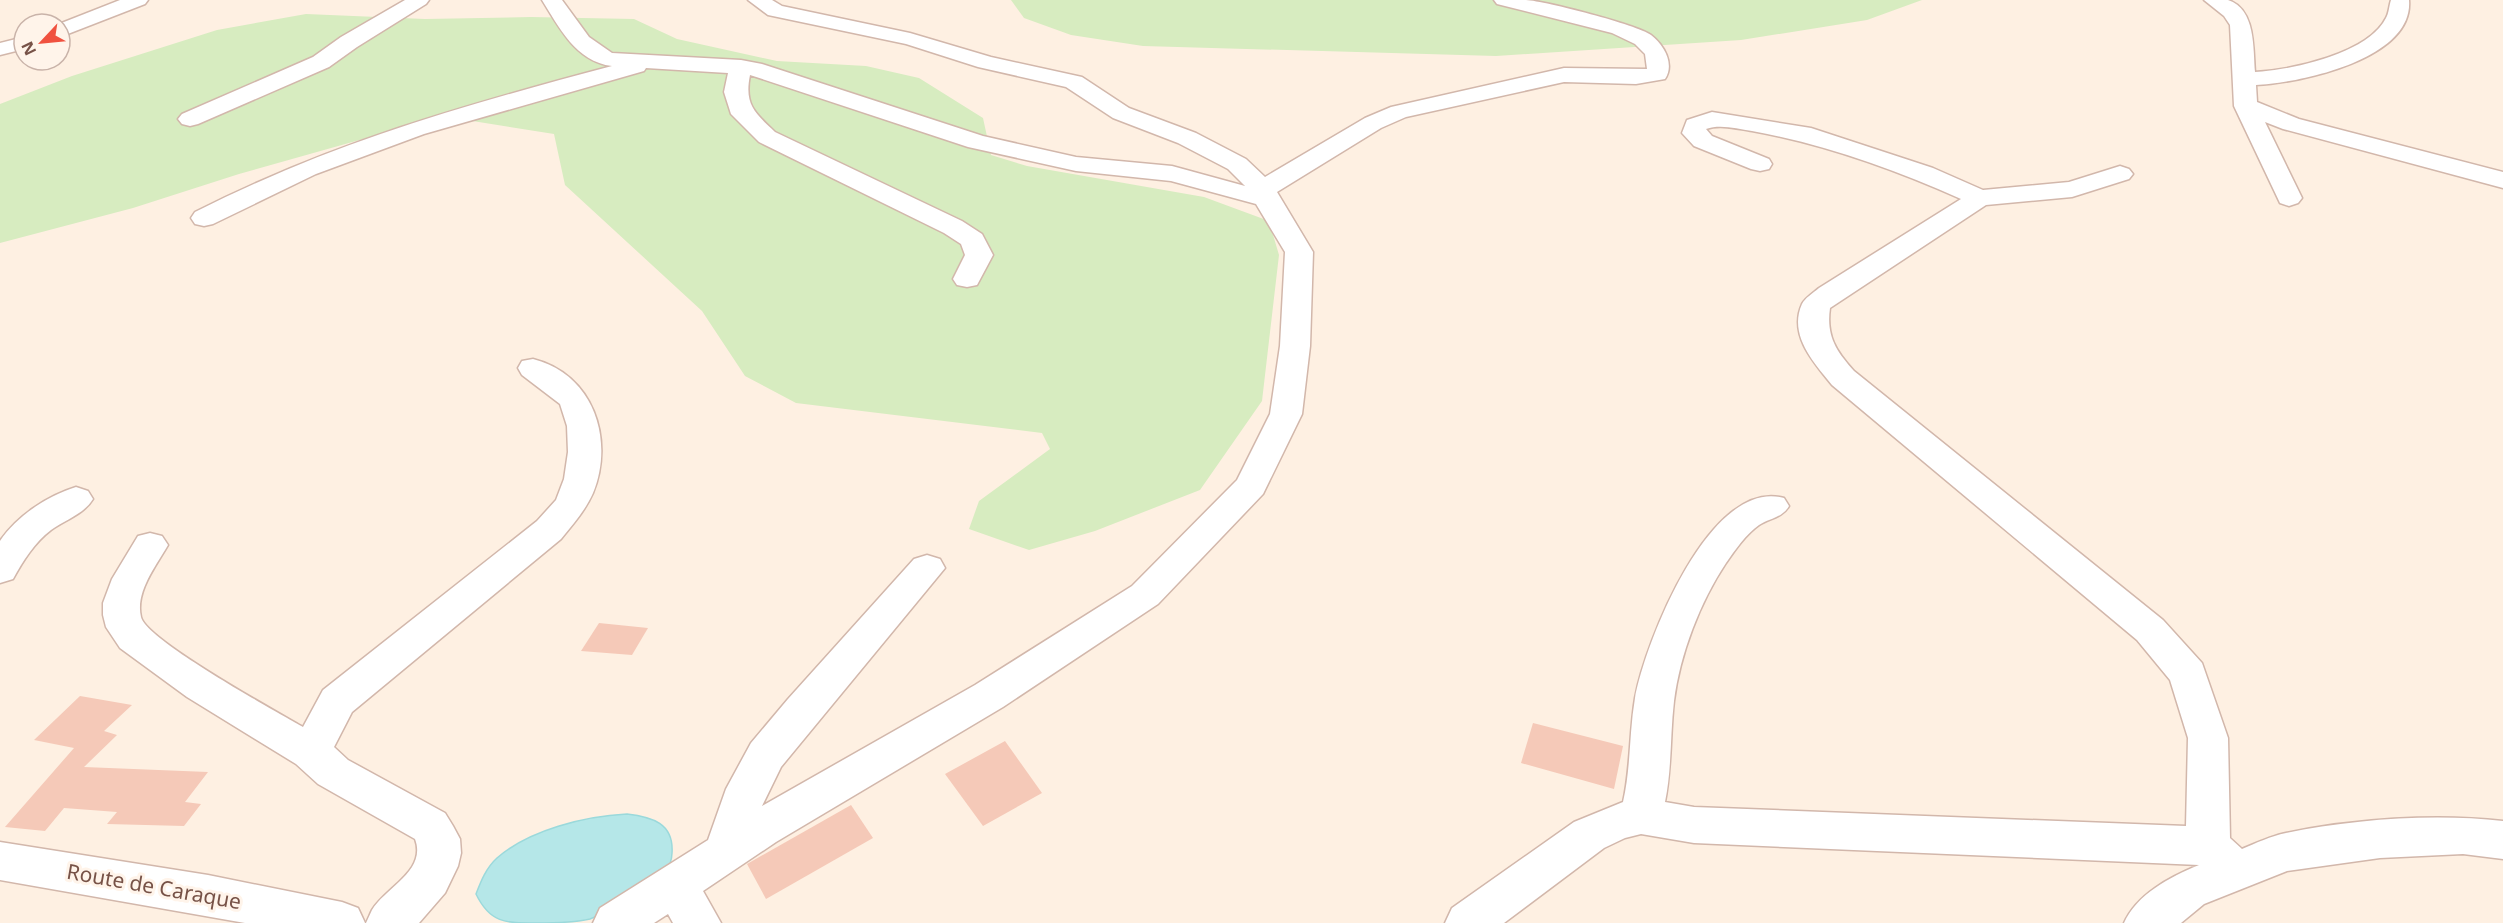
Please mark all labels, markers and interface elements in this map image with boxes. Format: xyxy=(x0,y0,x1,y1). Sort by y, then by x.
north arrow xyxy=(12,12,72,72)
text: N xyxy=(16,38,41,59)
street label: Route de Caraque xyxy=(65,857,244,915)

